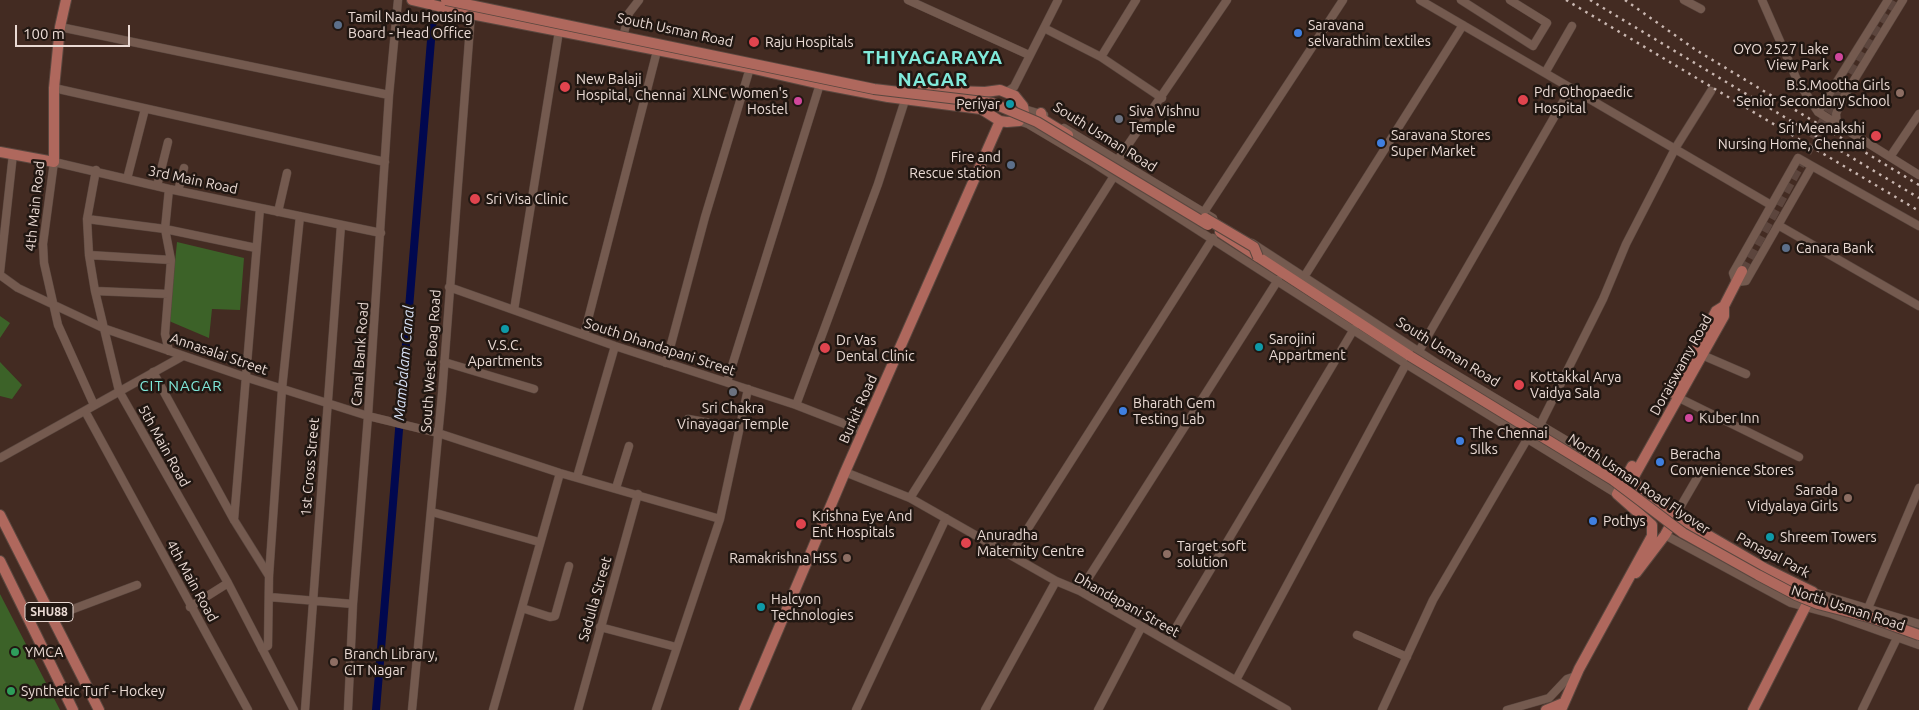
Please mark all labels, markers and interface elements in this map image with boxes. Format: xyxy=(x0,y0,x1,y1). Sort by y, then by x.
place label: Tamil Nadu Housing Board - Head Office xyxy=(348,9,473,41)
street label: South Usman Road xyxy=(615,9,735,51)
scale bar xyxy=(18,15,132,47)
place label: Saravana selvarathim textiles xyxy=(1308,17,1431,49)
marker: Tamil Nadu Housing Board - Head Office xyxy=(332,19,344,31)
text: 100 m xyxy=(23,25,65,42)
marker: Saravana selvarathim textiles xyxy=(1292,27,1304,39)
place label: Raju Hospitals xyxy=(765,34,854,50)
marker: Raju Hospitals xyxy=(747,35,761,49)
place label: OYO 2527 Lake View Park xyxy=(1733,41,1829,74)
district label: THIYAGARAYA NAGAR xyxy=(862,47,1004,91)
marker: OYO 2527 Lake View Park xyxy=(1833,51,1845,63)
place label: New Balaji Hospital, Chennai xyxy=(576,71,686,104)
place label: B.S.Mootha Girls Senior Secondary School xyxy=(1736,77,1890,110)
marker: New Balaji Hospital, Chennai xyxy=(558,80,572,94)
place label: Pdr Othopaedic Hospital xyxy=(1534,84,1633,116)
place label: XLNC Women's Hostel xyxy=(693,85,788,118)
marker: B.S.Mootha Girls Senior Secondary School xyxy=(1894,87,1906,99)
marker: Pdr Othopaedic Hospital xyxy=(1516,93,1530,107)
marker: XLNC Women's Hostel xyxy=(792,95,804,107)
place label: Periyar xyxy=(956,96,1000,112)
marker: Periyar xyxy=(1004,98,1016,110)
street label: South Usman Road xyxy=(1050,98,1160,176)
place label: Siva Vishnu Temple xyxy=(1129,103,1200,136)
marker: Siva Vishnu Temple xyxy=(1113,113,1125,125)
place label: Sri Meenakshi Nursing Home, Chennai xyxy=(1718,120,1865,152)
place label: Saravana Stores Super Market xyxy=(1391,127,1491,160)
marker: Sri Meenakshi Nursing Home, Chennai xyxy=(1869,129,1883,143)
marker: Saravana Stores Super Market xyxy=(1375,137,1387,149)
place label: Fire and Rescue station xyxy=(909,149,1001,182)
marker: Fire and Rescue station xyxy=(1005,159,1017,171)
street label: 4th Main Road xyxy=(22,160,48,252)
street label: 3rd Main Road xyxy=(147,162,239,198)
place label: Sri Visa Clinic xyxy=(486,191,568,207)
marker: Sri Visa Clinic xyxy=(468,192,482,206)
place label: Canara Bank xyxy=(1796,240,1874,256)
marker: Canara Bank xyxy=(1780,242,1792,254)
street label: South West Boag Road xyxy=(418,289,444,433)
street label: Canal Bank Road xyxy=(348,301,372,407)
water label: Mambalam Canal xyxy=(390,305,418,421)
street label: Doraiswamy Road xyxy=(1646,312,1716,418)
street label: South Usman Road xyxy=(1393,313,1503,391)
street label: South Dhandapani Street xyxy=(582,315,738,379)
marker: V.S.C. Apartments xyxy=(499,323,511,335)
street label: Annasalai Street xyxy=(168,329,270,379)
place label: Sarojini Appartment xyxy=(1269,331,1346,364)
place label: Dr Vas Dental Clinic xyxy=(836,332,915,364)
place label: V.S.C. Apartments xyxy=(468,337,542,370)
marker: Dr Vas Dental Clinic xyxy=(818,341,832,355)
marker: Sarojini Appartment xyxy=(1253,341,1265,353)
place label: Kottakkal Arya Vaidya Sala xyxy=(1530,369,1622,402)
street label: Burkit Road xyxy=(835,372,881,446)
district label: CIT NAGAR xyxy=(138,377,224,395)
marker: Kottakkal Arya Vaidya Sala xyxy=(1512,378,1526,392)
marker: Sri Chakra Vinayagar Temple xyxy=(727,386,739,398)
place label: Bharath Gem Testing Lab xyxy=(1133,395,1215,428)
place label: Sri Chakra Vinayagar Temple xyxy=(677,400,789,432)
street label: 5th Main Road xyxy=(135,402,193,490)
marker: Bharath Gem Testing Lab xyxy=(1117,405,1129,417)
place label: Kuber Inn xyxy=(1699,410,1759,426)
marker: Kuber Inn xyxy=(1683,412,1695,424)
street label: 1st Cross Street xyxy=(297,417,323,517)
place label: The Chennai SIlks xyxy=(1470,425,1548,458)
street label: North Usman Road Flyover xyxy=(1565,430,1713,538)
marker: The Chennai SIlks xyxy=(1454,435,1466,447)
place label: Beracha Convenience Stores xyxy=(1670,446,1794,478)
marker: Beracha Convenience Stores xyxy=(1654,456,1666,468)
place label: Sarada Vidyalaya Girls xyxy=(1747,482,1838,514)
marker: Sarada Vidyalaya Girls xyxy=(1842,492,1854,504)
place label: Krishna Eye And Ent Hospitals xyxy=(812,508,912,540)
place label: Pothys xyxy=(1603,513,1646,529)
marker: Pothys xyxy=(1587,515,1599,527)
marker: Krishna Eye And Ent Hospitals xyxy=(794,517,808,531)
place label: Anuradha Maternity Centre xyxy=(977,527,1085,560)
street label: Panagal Park xyxy=(1733,529,1813,581)
place label: Shreem Towers xyxy=(1780,529,1877,545)
marker: Shreem Towers xyxy=(1764,531,1776,543)
marker: Anuradha Maternity Centre xyxy=(959,536,973,550)
street label: 4th Main Road xyxy=(163,537,221,625)
place label: Target soft solution xyxy=(1177,538,1246,570)
marker: Target soft solution xyxy=(1161,548,1173,560)
place label: Ramakrishna HSS xyxy=(729,550,837,566)
marker: Ramakrishna HSS xyxy=(841,552,853,564)
street label: Sadulla Street xyxy=(575,555,615,643)
street label: Dhandapani Street xyxy=(1072,569,1182,641)
street label: North Usman Road xyxy=(1789,582,1907,634)
place label: Halcyon Technologies xyxy=(771,591,854,624)
marker: Halcyon Technologies xyxy=(755,601,767,613)
road number: SHU88 xyxy=(25,602,73,622)
place label: YMCA xyxy=(25,644,63,660)
marker: YMCA xyxy=(9,646,21,658)
place label: Branch Library, CIT Nagar xyxy=(344,646,438,679)
marker: Branch Library, CIT Nagar xyxy=(328,656,340,668)
place label: Synthetic Turf - Hockey xyxy=(21,683,165,699)
marker: Synthetic Turf - Hockey xyxy=(5,685,17,697)

